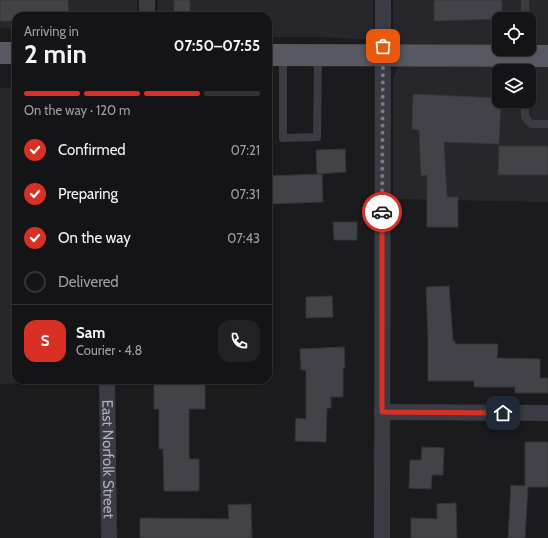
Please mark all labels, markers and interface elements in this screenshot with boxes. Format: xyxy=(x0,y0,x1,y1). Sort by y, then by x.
map controls xyxy=(492,12,536,108)
button: locate xyxy=(492,12,536,56)
text: Arriving in xyxy=(24,23,79,39)
pin xyxy=(366,29,400,63)
icon: bag xyxy=(372,35,394,57)
text: 07:50–07:55 xyxy=(174,37,260,55)
text: 2 min xyxy=(24,38,87,70)
button: layers xyxy=(492,64,536,108)
text: On the way · 120 m xyxy=(24,102,130,118)
icon: check xyxy=(24,139,46,161)
text: Confirmed xyxy=(58,141,126,159)
text: 07:21 xyxy=(231,142,260,158)
icon: check xyxy=(24,183,46,205)
text: Preparing xyxy=(58,185,118,203)
text: 07:31 xyxy=(231,186,260,202)
courier xyxy=(362,192,402,232)
icon: car xyxy=(371,201,393,223)
icon: check xyxy=(24,227,46,249)
text: On the way xyxy=(58,229,131,247)
text: 07:43 xyxy=(227,230,260,246)
text: Delivered xyxy=(58,273,119,291)
button: phone xyxy=(218,320,260,362)
text: Sam xyxy=(76,324,105,342)
text: S xyxy=(41,332,49,350)
text: Courier · 4.8 xyxy=(76,342,142,358)
pin xyxy=(486,396,520,430)
street label: East Norfolk Street xyxy=(98,399,118,519)
icon: home xyxy=(492,402,514,424)

